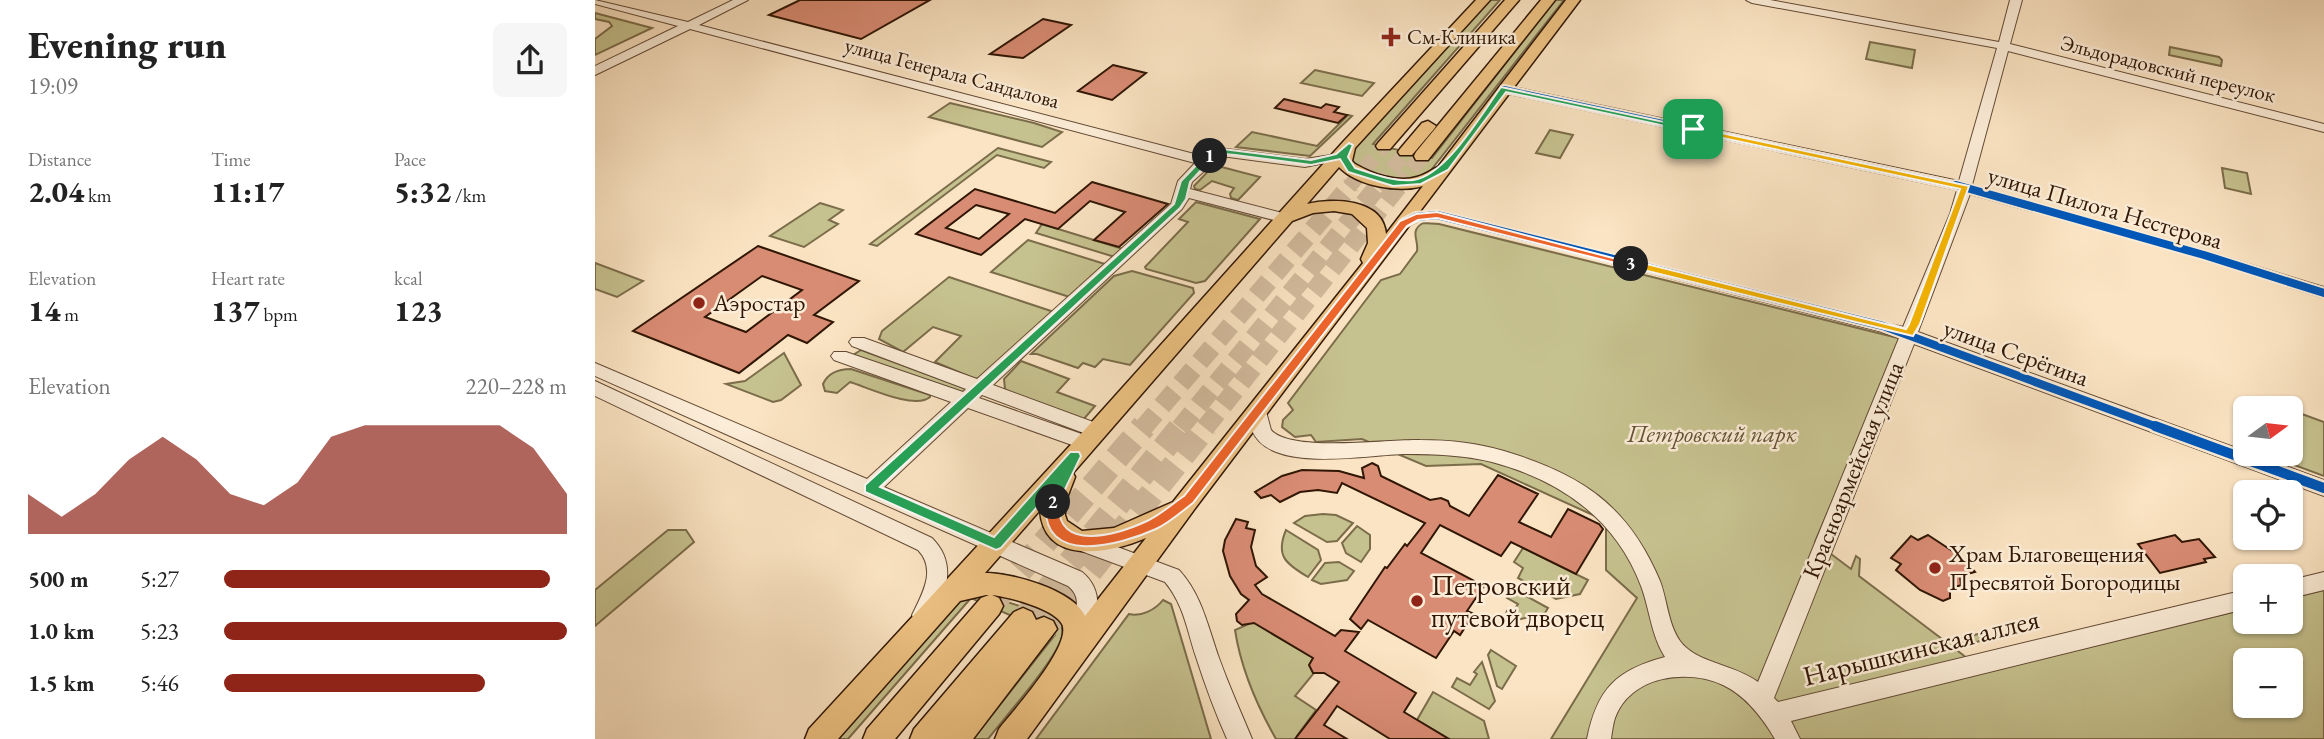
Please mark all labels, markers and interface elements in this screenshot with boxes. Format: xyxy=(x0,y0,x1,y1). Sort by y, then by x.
text: Evening run xyxy=(28,20,226,69)
button: share xyxy=(493,23,567,97)
place label: См-Клиника xyxy=(1407,23,1517,50)
marker: См-Клиника xyxy=(1381,27,1401,47)
street label: Эльдорадовский переулок xyxy=(2058,29,2278,108)
street label: улица Генерала Сандалова xyxy=(842,31,1063,114)
text: 19:09 xyxy=(28,71,78,101)
pin xyxy=(1663,99,1723,159)
icon: arrive xyxy=(1674,110,1712,148)
pin: 1 xyxy=(1193,138,1227,174)
text: 1 xyxy=(1204,143,1215,168)
text: Distance xyxy=(28,147,91,172)
text: Time xyxy=(211,147,251,172)
text: Pace xyxy=(394,147,426,172)
street label: улица Пилота Нестерова xyxy=(1984,159,2226,256)
text: 2.04 xyxy=(28,172,84,211)
text: 11:17 xyxy=(211,172,284,211)
text: 5:32 xyxy=(394,172,451,211)
text: km xyxy=(84,183,112,208)
text: /km xyxy=(451,183,486,208)
pin: 3 xyxy=(1613,246,1649,282)
text: 3 xyxy=(1625,251,1636,276)
text: Elevation xyxy=(28,266,96,291)
text: Heart rate xyxy=(211,266,285,291)
text: kcal xyxy=(394,266,423,291)
place label: Аэростар xyxy=(712,287,805,318)
text: 14 xyxy=(28,291,60,330)
text: 137 xyxy=(211,291,260,330)
text: 123 xyxy=(394,291,443,330)
marker: Аэростар xyxy=(691,295,707,311)
text: m xyxy=(60,302,79,327)
text: bpm xyxy=(260,302,298,327)
street label: улица Серёгина xyxy=(1939,312,2093,393)
street label: Красноармейская улица xyxy=(1795,356,1910,583)
text: Elevation xyxy=(28,371,111,401)
text: 220–228 m xyxy=(466,371,567,401)
north arrow xyxy=(2233,396,2303,466)
map controls xyxy=(2233,396,2303,718)
park label: Петровский парк xyxy=(1626,418,1797,449)
button: locate xyxy=(2233,480,2303,550)
pin: 2 xyxy=(1035,484,1071,520)
text: 2 xyxy=(1047,489,1058,514)
place label: Храм Благовещения Пресвятой Богородицы xyxy=(1948,538,2181,597)
marker: Храм Благовещения Пресвятой Богородицы xyxy=(1927,560,1943,576)
text: 500 m xyxy=(28,564,89,594)
text: 5:27 xyxy=(140,564,179,594)
button: + xyxy=(2233,564,2303,634)
place label: Петровский путевой дворец xyxy=(1431,567,1605,635)
marker: Петровский путевой дворец xyxy=(1409,593,1425,609)
street label: Нарышкинская аллея xyxy=(1799,600,2043,694)
text: 1.0 km xyxy=(28,616,95,646)
text: 5:23 xyxy=(140,616,179,646)
button: − xyxy=(2233,648,2303,718)
text: 1.5 km xyxy=(28,668,95,698)
text: 5:46 xyxy=(140,668,179,698)

